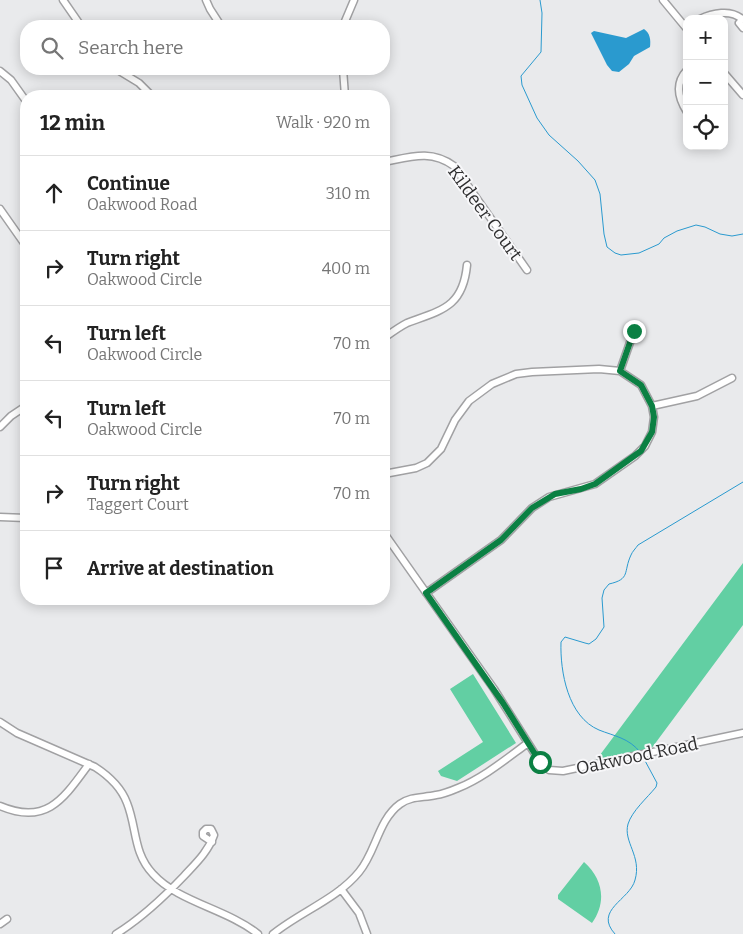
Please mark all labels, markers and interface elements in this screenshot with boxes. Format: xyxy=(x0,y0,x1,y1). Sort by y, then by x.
map controls xyxy=(683,15,728,150)
button: + xyxy=(683,15,728,60)
search box xyxy=(20,20,390,75)
icon: search xyxy=(38,34,66,62)
text: Search here xyxy=(78,36,183,59)
button: − xyxy=(683,60,728,105)
button: locate xyxy=(683,105,728,150)
text: 12 min xyxy=(40,110,105,136)
text: Walk · 920 m xyxy=(276,113,370,132)
street label: Kildeer Court xyxy=(443,161,527,265)
text: Continue xyxy=(87,172,170,195)
icon: ahead xyxy=(40,179,68,207)
text: 310 m xyxy=(326,184,370,203)
text: Oakwood Road xyxy=(87,195,197,214)
text: Turn right xyxy=(87,247,180,270)
icon: right xyxy=(40,254,68,282)
text: 400 m xyxy=(322,259,370,278)
text: Oakwood Circle xyxy=(87,270,202,289)
route end xyxy=(623,320,646,343)
text: Turn left xyxy=(87,322,166,345)
icon: left xyxy=(40,329,68,357)
text: 70 m xyxy=(334,334,370,353)
text: Oakwood Circle xyxy=(87,345,202,364)
text: Turn left xyxy=(87,397,166,420)
icon: left xyxy=(40,404,68,432)
text: 70 m xyxy=(334,409,370,428)
text: Oakwood Circle xyxy=(87,420,202,439)
text: Turn right xyxy=(87,472,180,495)
icon: right xyxy=(40,479,68,507)
text: 70 m xyxy=(334,484,370,503)
text: Taggert Court xyxy=(87,495,189,514)
icon: arrive xyxy=(40,554,68,582)
text: Arrive at destination xyxy=(87,557,274,580)
street label: Oakwood Road xyxy=(574,732,700,780)
route start xyxy=(529,751,552,774)

